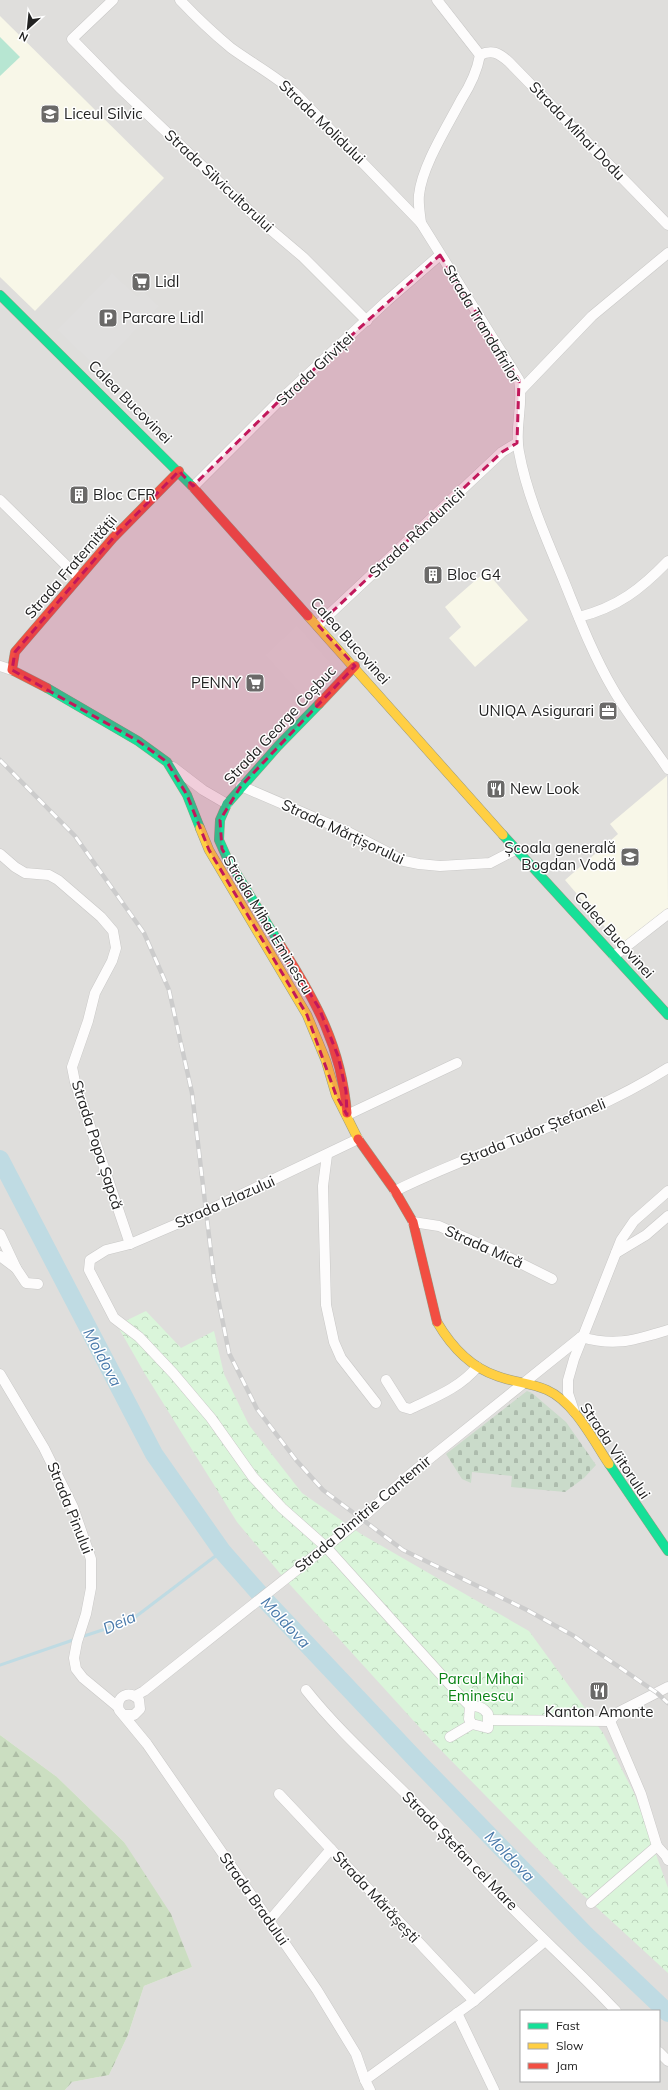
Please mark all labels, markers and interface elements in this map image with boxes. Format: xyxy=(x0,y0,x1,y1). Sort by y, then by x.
north arrow xyxy=(8,8,48,48)
text: N xyxy=(17,29,30,45)
street label: Strada Molidului xyxy=(275,76,370,168)
street label: Strada Mihai Dodu xyxy=(525,77,629,184)
school or university icon: Liceul Silvic xyxy=(39,103,61,125)
place label: Liceul Silvic xyxy=(64,104,143,123)
street label: Strada Silvicultorului xyxy=(161,125,278,236)
street label: Strada Trandafirilor xyxy=(439,261,526,387)
supermarket icon: Lidl xyxy=(130,271,152,293)
place label: Lidl xyxy=(155,272,179,291)
parking icon: Parcare Lidl xyxy=(97,307,119,329)
place label: Parcare Lidl xyxy=(122,308,204,327)
street label: Strada Griviței xyxy=(272,328,357,409)
street label: Calea Bucovinei xyxy=(85,356,176,447)
building icon: Bloc CFR xyxy=(68,484,90,506)
street label: Strada Rândunicii xyxy=(365,484,468,582)
place label: Bloc CFR xyxy=(93,485,156,504)
street label: Strada Fraternității xyxy=(20,511,121,622)
building icon: Bloc G4 xyxy=(422,564,444,586)
place label: Bloc G4 xyxy=(447,565,501,584)
street label: Calea Bucovinei xyxy=(306,593,394,688)
street label: Strada George Coșbuc xyxy=(220,661,340,788)
supermarket icon: PENNY xyxy=(244,672,266,694)
place label: PENNY xyxy=(191,673,242,692)
office icon: UNIQA Asigurari xyxy=(597,700,619,722)
place label: UNIQA Asigurari xyxy=(479,701,594,720)
restaurant icon: New Look xyxy=(485,778,507,800)
place label: New Look xyxy=(510,779,579,798)
street label: Strada Mărțișorului xyxy=(279,795,408,868)
place label: Școala generală Bogdan Vodă xyxy=(504,838,616,874)
school or university icon: Școala generală Bogdan Vodă xyxy=(619,846,641,868)
street label: Strada Mihai Eminescu xyxy=(219,852,317,998)
street label: Calea Bucovinei xyxy=(570,887,658,982)
street label: Strada Popa Șapcă xyxy=(68,1078,127,1212)
street label: Strada Tudor Ștefaneli xyxy=(457,1094,608,1169)
street label: Strada Izlazului xyxy=(172,1171,278,1232)
street label: Strada Mică xyxy=(442,1221,526,1272)
water label: Moldova xyxy=(79,1324,127,1390)
street label: Strada Viitorului xyxy=(576,1399,655,1503)
street label: Strada Dimitrie Cantemir xyxy=(291,1451,435,1576)
street label: Strada Pinului xyxy=(43,1459,98,1557)
water label: Moldova xyxy=(257,1592,315,1652)
water label: Deia xyxy=(99,1606,139,1638)
park label: Parcul Mihai Eminescu xyxy=(438,1669,524,1705)
restaurant icon: Kanton Amonte xyxy=(588,1680,610,1702)
place label: Kanton Amonte xyxy=(545,1702,653,1721)
street label: Strada Ștefan cel Mare xyxy=(398,1787,522,1914)
water label: Moldova xyxy=(481,1826,539,1886)
street label: Strada Mărășești xyxy=(329,1847,424,1947)
street label: Strada Bradului xyxy=(215,1849,293,1949)
legend xyxy=(520,2010,660,2082)
text: Fast xyxy=(556,2018,580,2033)
text: Slow xyxy=(556,2038,584,2053)
text: Jam xyxy=(556,2058,578,2073)

